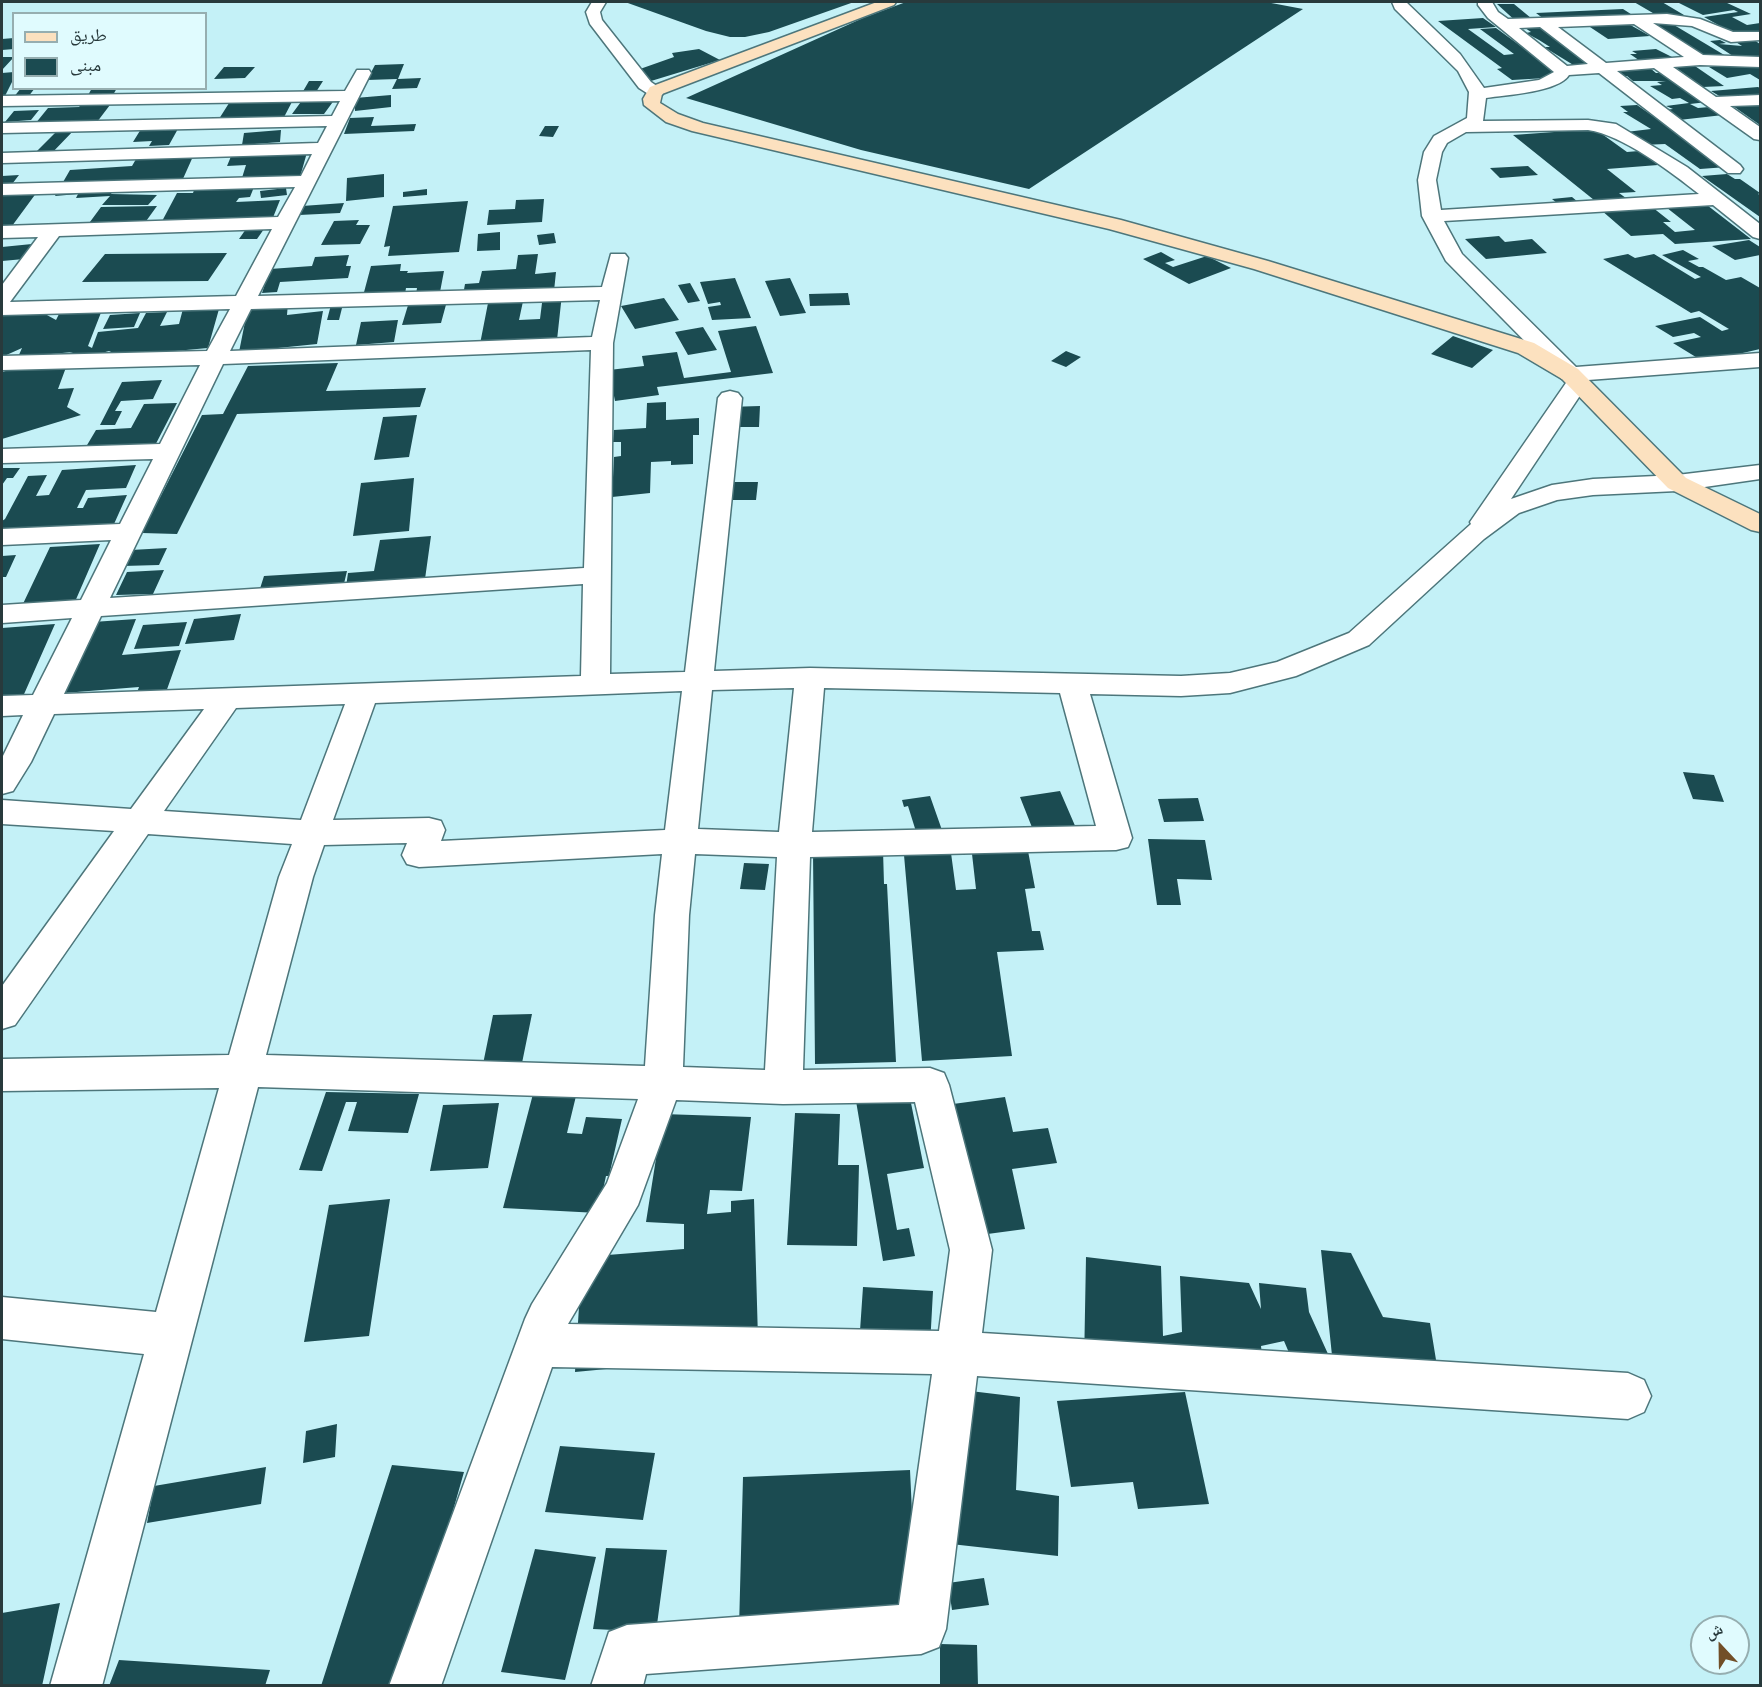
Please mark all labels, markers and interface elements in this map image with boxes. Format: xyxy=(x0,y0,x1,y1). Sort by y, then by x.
legend xyxy=(12,12,207,90)
text: طريق xyxy=(70,23,107,45)
text: مبنى xyxy=(70,53,101,75)
north arrow xyxy=(1690,1615,1750,1675)
text: ش xyxy=(1702,1618,1725,1642)

